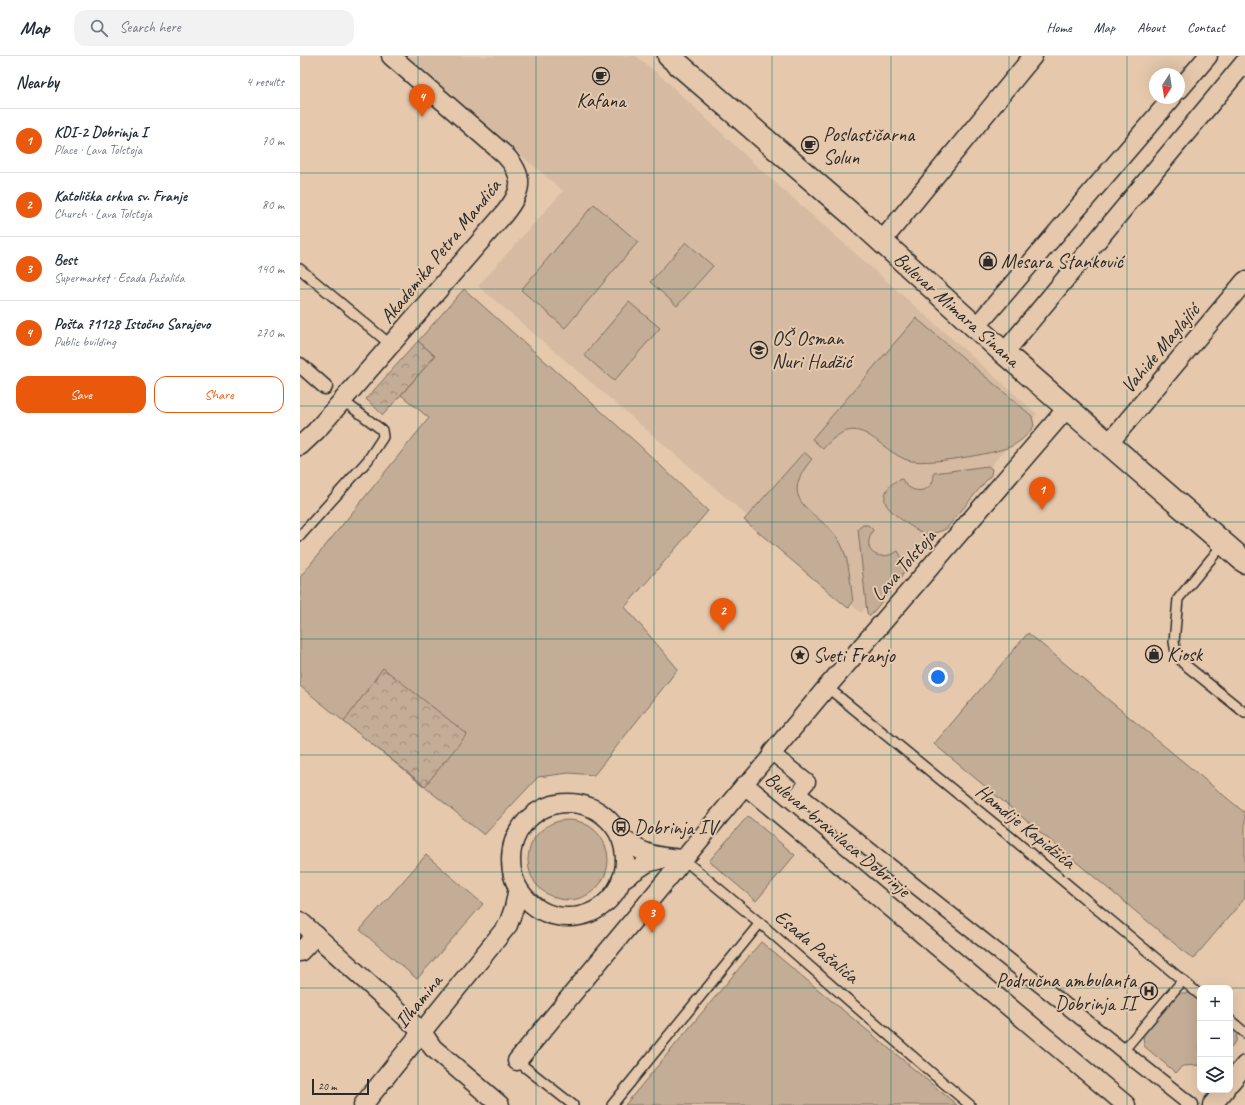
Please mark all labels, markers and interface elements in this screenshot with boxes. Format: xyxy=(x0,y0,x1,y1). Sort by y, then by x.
search box xyxy=(74,10,354,46)
text: Map xyxy=(20,16,50,40)
icon: search xyxy=(88,17,110,39)
text: Search here xyxy=(120,18,181,37)
text: Home xyxy=(1046,19,1072,36)
text: Map xyxy=(1094,19,1115,36)
text: About xyxy=(1137,19,1165,36)
text: Contact xyxy=(1187,19,1225,36)
cafe icon: Kafana xyxy=(591,66,611,86)
north arrow xyxy=(1149,68,1185,104)
text: Nearby xyxy=(16,72,59,93)
text: 4 results xyxy=(246,74,284,90)
pin: 4 xyxy=(409,84,435,117)
place label: Kafana xyxy=(577,88,627,113)
place label: Poslastičarna Solun xyxy=(823,122,916,170)
text: KDI-2 Dobrinja I xyxy=(54,123,147,142)
text: 1 xyxy=(26,133,32,149)
text: 70 m xyxy=(262,133,284,149)
cafe icon: Poslastičarna Solun xyxy=(800,135,820,155)
text: Place · Lava Tolstoja xyxy=(54,142,142,158)
street label: Akademika Petra Mandića xyxy=(375,173,507,329)
text: Katolička crkva sv. Franje xyxy=(54,187,187,206)
text: 2 xyxy=(26,197,32,213)
text: 80 m xyxy=(262,197,284,213)
text: Church · Lava Tolstoja xyxy=(54,206,152,222)
street label: Bulevar Mimara Sinana xyxy=(889,246,1026,374)
place label: Mesara Stanković xyxy=(1001,249,1126,274)
text: Best xyxy=(54,251,77,270)
shop icon: Mesara Stanković xyxy=(978,251,998,271)
text: 3 xyxy=(26,261,32,277)
text: 140 m xyxy=(256,261,284,277)
text: Supermarket · Esada Pašalića xyxy=(54,270,184,286)
street label: Vahide Maglajlić xyxy=(1116,296,1207,398)
text: Pošta 71128 Istočno Sarajevo xyxy=(54,315,210,334)
text: 4 xyxy=(26,325,32,341)
text: 270 m xyxy=(256,325,284,341)
place label: OŠ Osman Nuri Hadžić xyxy=(772,326,855,374)
text: Public building xyxy=(54,334,116,350)
school or university icon: OŠ Osman Nuri Hadžić xyxy=(749,340,769,360)
button: Save xyxy=(16,376,146,413)
button: Share xyxy=(154,376,284,413)
pin: 1 xyxy=(1029,477,1055,510)
street label: Lava Tolstoja xyxy=(865,523,943,606)
pin: 2 xyxy=(710,598,736,631)
place label: Kiosk xyxy=(1167,642,1204,667)
place label: Sveti Franjo xyxy=(813,643,896,668)
shop icon: Kiosk xyxy=(1144,644,1164,664)
place icon: Sveti Franjo xyxy=(790,645,810,665)
your location xyxy=(928,667,948,687)
street label: Bulevar branilaca Dobrinje xyxy=(760,766,917,903)
street label: Hamdije Kapidžića xyxy=(971,779,1082,875)
place label: Dobrinja IV xyxy=(634,815,721,840)
bus stop icon: Dobrinja IV xyxy=(611,817,631,837)
pin: 3 xyxy=(639,900,665,933)
street label: Esada Pašalića xyxy=(770,904,865,990)
street label: Ilhamina xyxy=(389,968,449,1033)
place label: Područna ambulanta Dobrinja II xyxy=(996,968,1140,1016)
hospital icon: Područna ambulanta Dobrinja II xyxy=(1139,981,1159,1001)
map controls xyxy=(1197,985,1233,1093)
button: + xyxy=(1197,985,1233,1021)
button: − xyxy=(1197,1021,1233,1057)
button: layers xyxy=(1197,1057,1233,1093)
scale bar xyxy=(312,1077,369,1096)
text: 20 m xyxy=(318,1079,337,1093)

